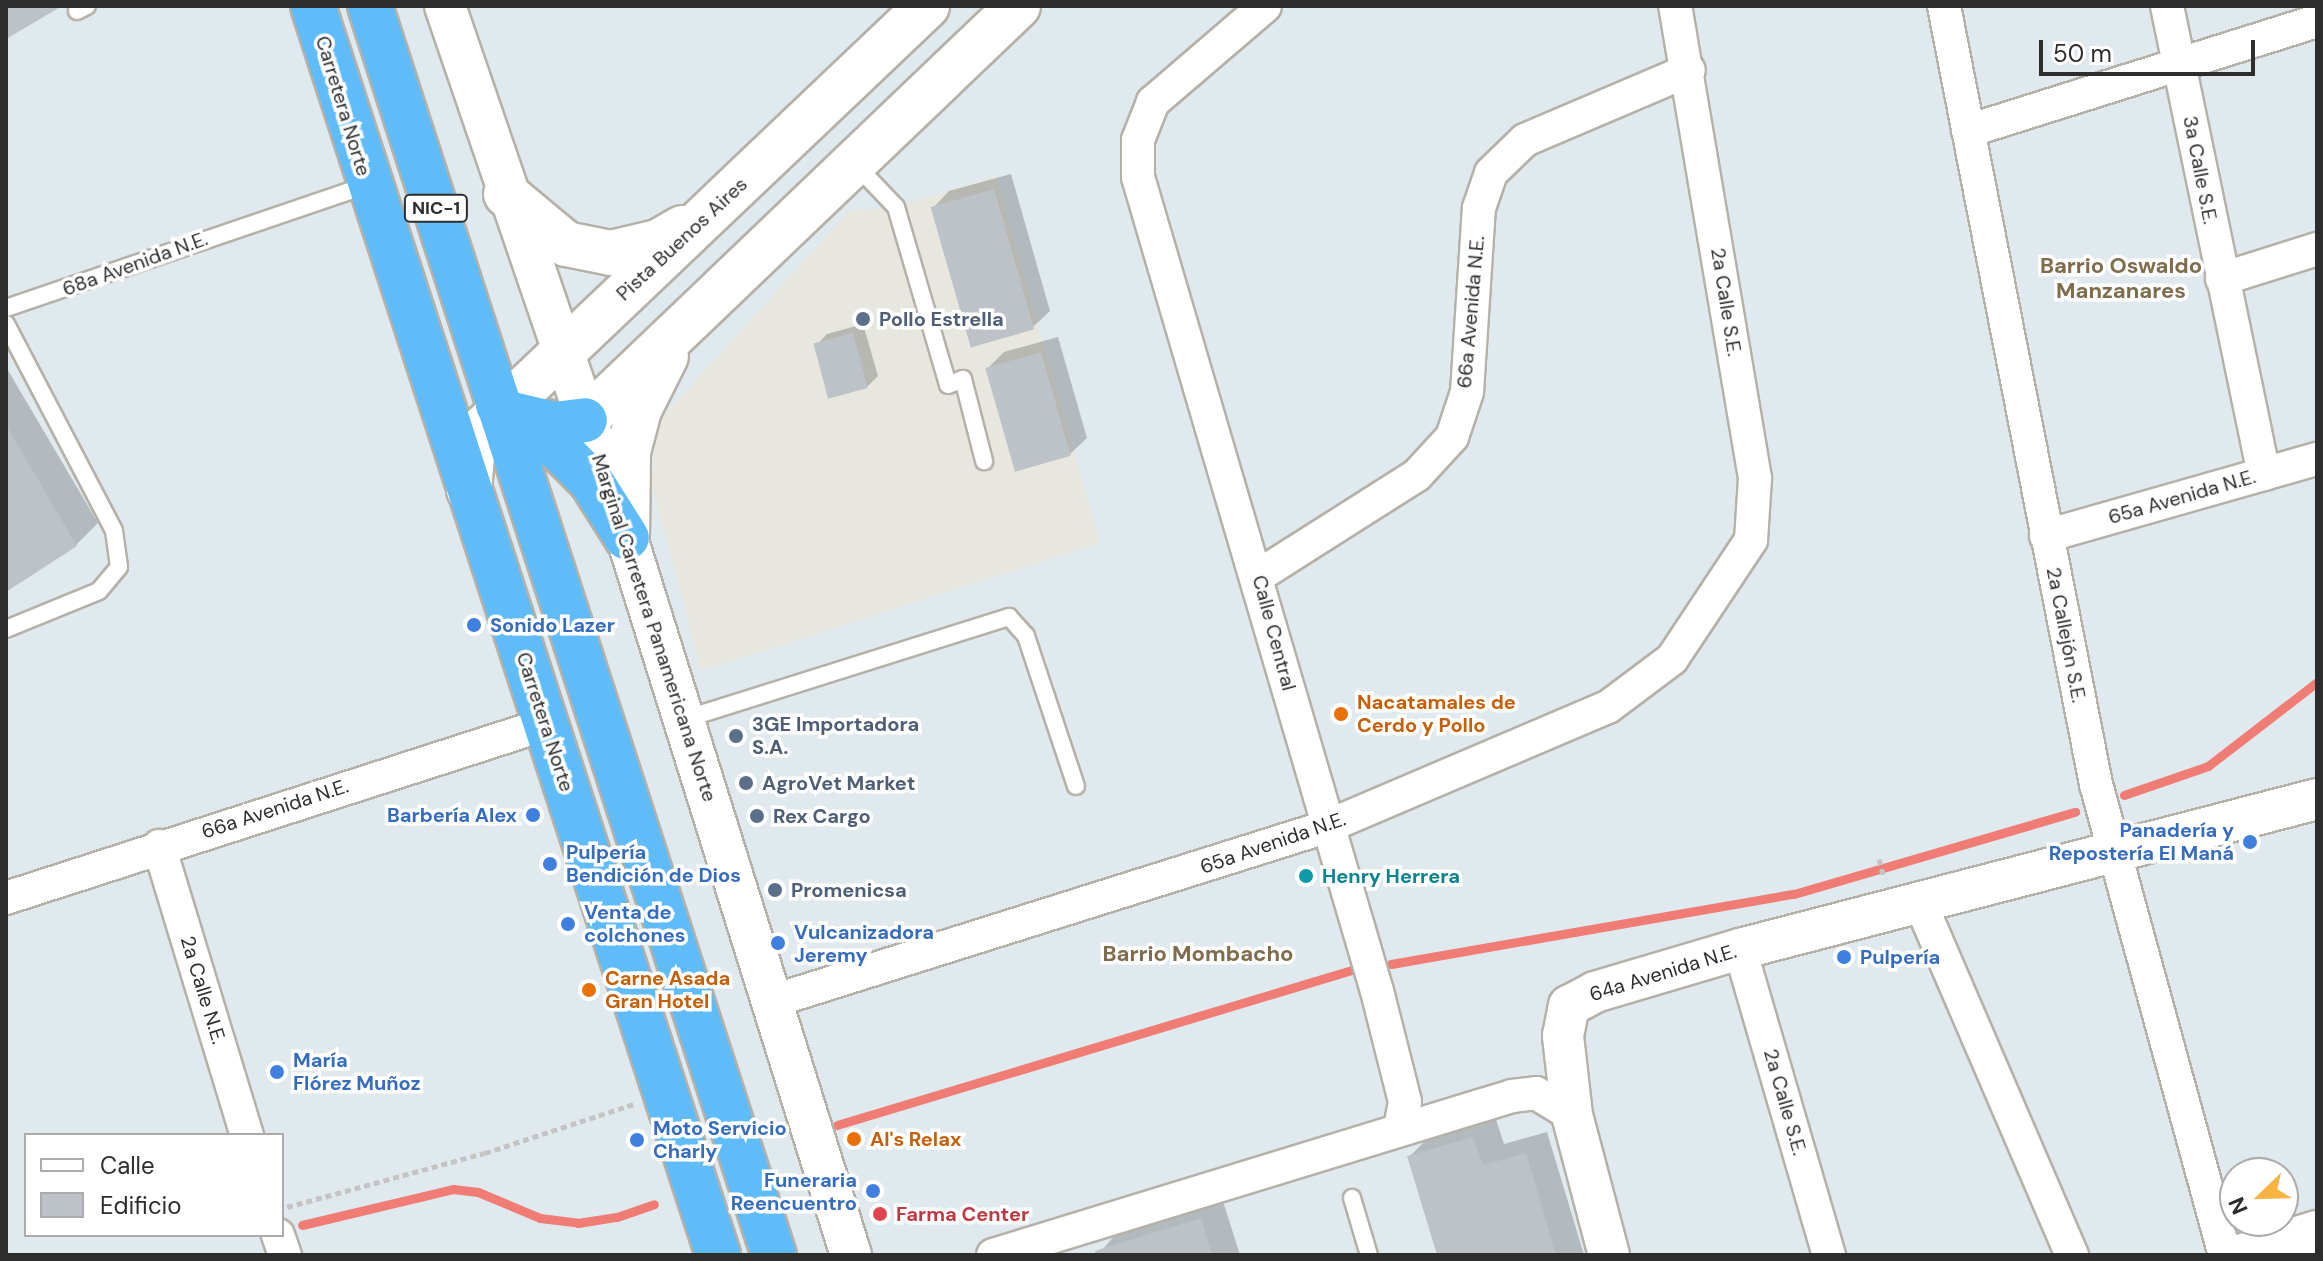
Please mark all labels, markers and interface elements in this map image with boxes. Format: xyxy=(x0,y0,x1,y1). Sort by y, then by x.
scale bar xyxy=(2043,24,2259,74)
street label: Carretera Norte xyxy=(310,33,376,179)
text: 50 m xyxy=(2053,38,2112,69)
street label: 3a Calle S.E. xyxy=(2178,114,2222,226)
street label: Pista Buenos Aires xyxy=(612,172,752,306)
road number: NIC-1 xyxy=(402,194,470,222)
street label: 68a Avenida N.E. xyxy=(59,227,211,301)
street label: 66a Avenida N.E. xyxy=(1452,235,1490,389)
street label: 2a Calle S.E. xyxy=(1706,246,1746,358)
district label: Barrio Oswaldo Manzanares xyxy=(2040,252,2202,304)
place label: Pollo Estrella xyxy=(879,307,1004,331)
marker: Pollo Estrella xyxy=(854,310,872,328)
street label: Marginal Carretera Panamericana Norte xyxy=(586,451,722,805)
street label: 65a Avenida N.E. xyxy=(2106,464,2258,530)
street label: 2a Callejón S.E. xyxy=(2041,565,2091,705)
street label: Calle Central xyxy=(1247,573,1301,693)
place label: Sonido Lazer xyxy=(490,613,615,637)
marker: Sonido Lazer xyxy=(465,616,483,634)
street label: Carretera Norte xyxy=(511,649,579,795)
place label: Nacatamales de Cerdo y Pollo xyxy=(1357,690,1516,737)
marker: Nacatamales de Cerdo y Pollo xyxy=(1332,705,1350,723)
place label: 3GE Importadora S.A. xyxy=(752,712,919,759)
marker: 3GE Importadora S.A. xyxy=(727,727,745,745)
place label: AgroVet Market xyxy=(762,771,915,795)
street label: 66a Avenida N.E. xyxy=(199,774,351,844)
marker: AgroVet Market xyxy=(737,774,755,792)
place label: Barbería Alex xyxy=(387,803,517,827)
place label: Rex Cargo xyxy=(773,804,871,828)
marker: Barbería Alex xyxy=(524,806,542,824)
marker: Rex Cargo xyxy=(748,807,766,825)
street label: 65a Avenida N.E. xyxy=(1197,807,1349,879)
place label: Panadería y Repostería El Maná xyxy=(2049,818,2234,865)
marker: Panadería y Repostería El Maná xyxy=(2241,833,2259,851)
place label: Pulpería Bendición de Dios xyxy=(566,840,741,887)
marker: Pulpería Bendición de Dios xyxy=(541,855,559,873)
place label: Henry Herrera xyxy=(1322,864,1460,888)
marker: Henry Herrera xyxy=(1297,867,1315,885)
place label: Promenicsa xyxy=(791,878,907,902)
marker: Promenicsa xyxy=(766,881,784,899)
place label: Venta de colchones xyxy=(584,900,685,947)
marker: Venta de colchones xyxy=(559,915,577,933)
place label: Vulcanizadora Jeremy xyxy=(794,920,934,967)
street label: 2a Calle N.E. xyxy=(175,933,231,1047)
marker: Vulcanizadora Jeremy xyxy=(769,934,787,952)
street label: 64a Avenida N.E. xyxy=(1587,939,1739,1007)
district label: Barrio Mombacho xyxy=(1103,941,1293,967)
place label: Pulpería xyxy=(1860,945,1940,969)
marker: Pulpería xyxy=(1835,948,1853,966)
place label: Carne Asada Gran Hotel xyxy=(605,966,730,1013)
marker: Carne Asada Gran Hotel xyxy=(580,981,598,999)
street label: 2a Calle S.E. xyxy=(1758,1046,1812,1158)
place label: María Flórez Muñoz xyxy=(293,1048,421,1095)
marker: María Flórez Muñoz xyxy=(268,1063,286,1081)
place label: Moto Servicio Charly xyxy=(653,1116,787,1163)
place label: Al's Relax xyxy=(870,1127,961,1151)
marker: Al's Relax xyxy=(845,1130,863,1148)
marker: Moto Servicio Charly xyxy=(628,1131,646,1149)
legend xyxy=(24,1133,284,1237)
text: Calle xyxy=(100,1150,155,1181)
north arrow xyxy=(2219,1157,2299,1237)
place label: Funeraria Reencuentro xyxy=(731,1168,857,1215)
marker: Funeraria Reencuentro xyxy=(864,1182,882,1200)
text: Edificio xyxy=(100,1190,182,1221)
text: N xyxy=(2222,1193,2255,1219)
place label: Farma Center xyxy=(896,1202,1029,1226)
marker: Farma Center xyxy=(871,1205,889,1223)

